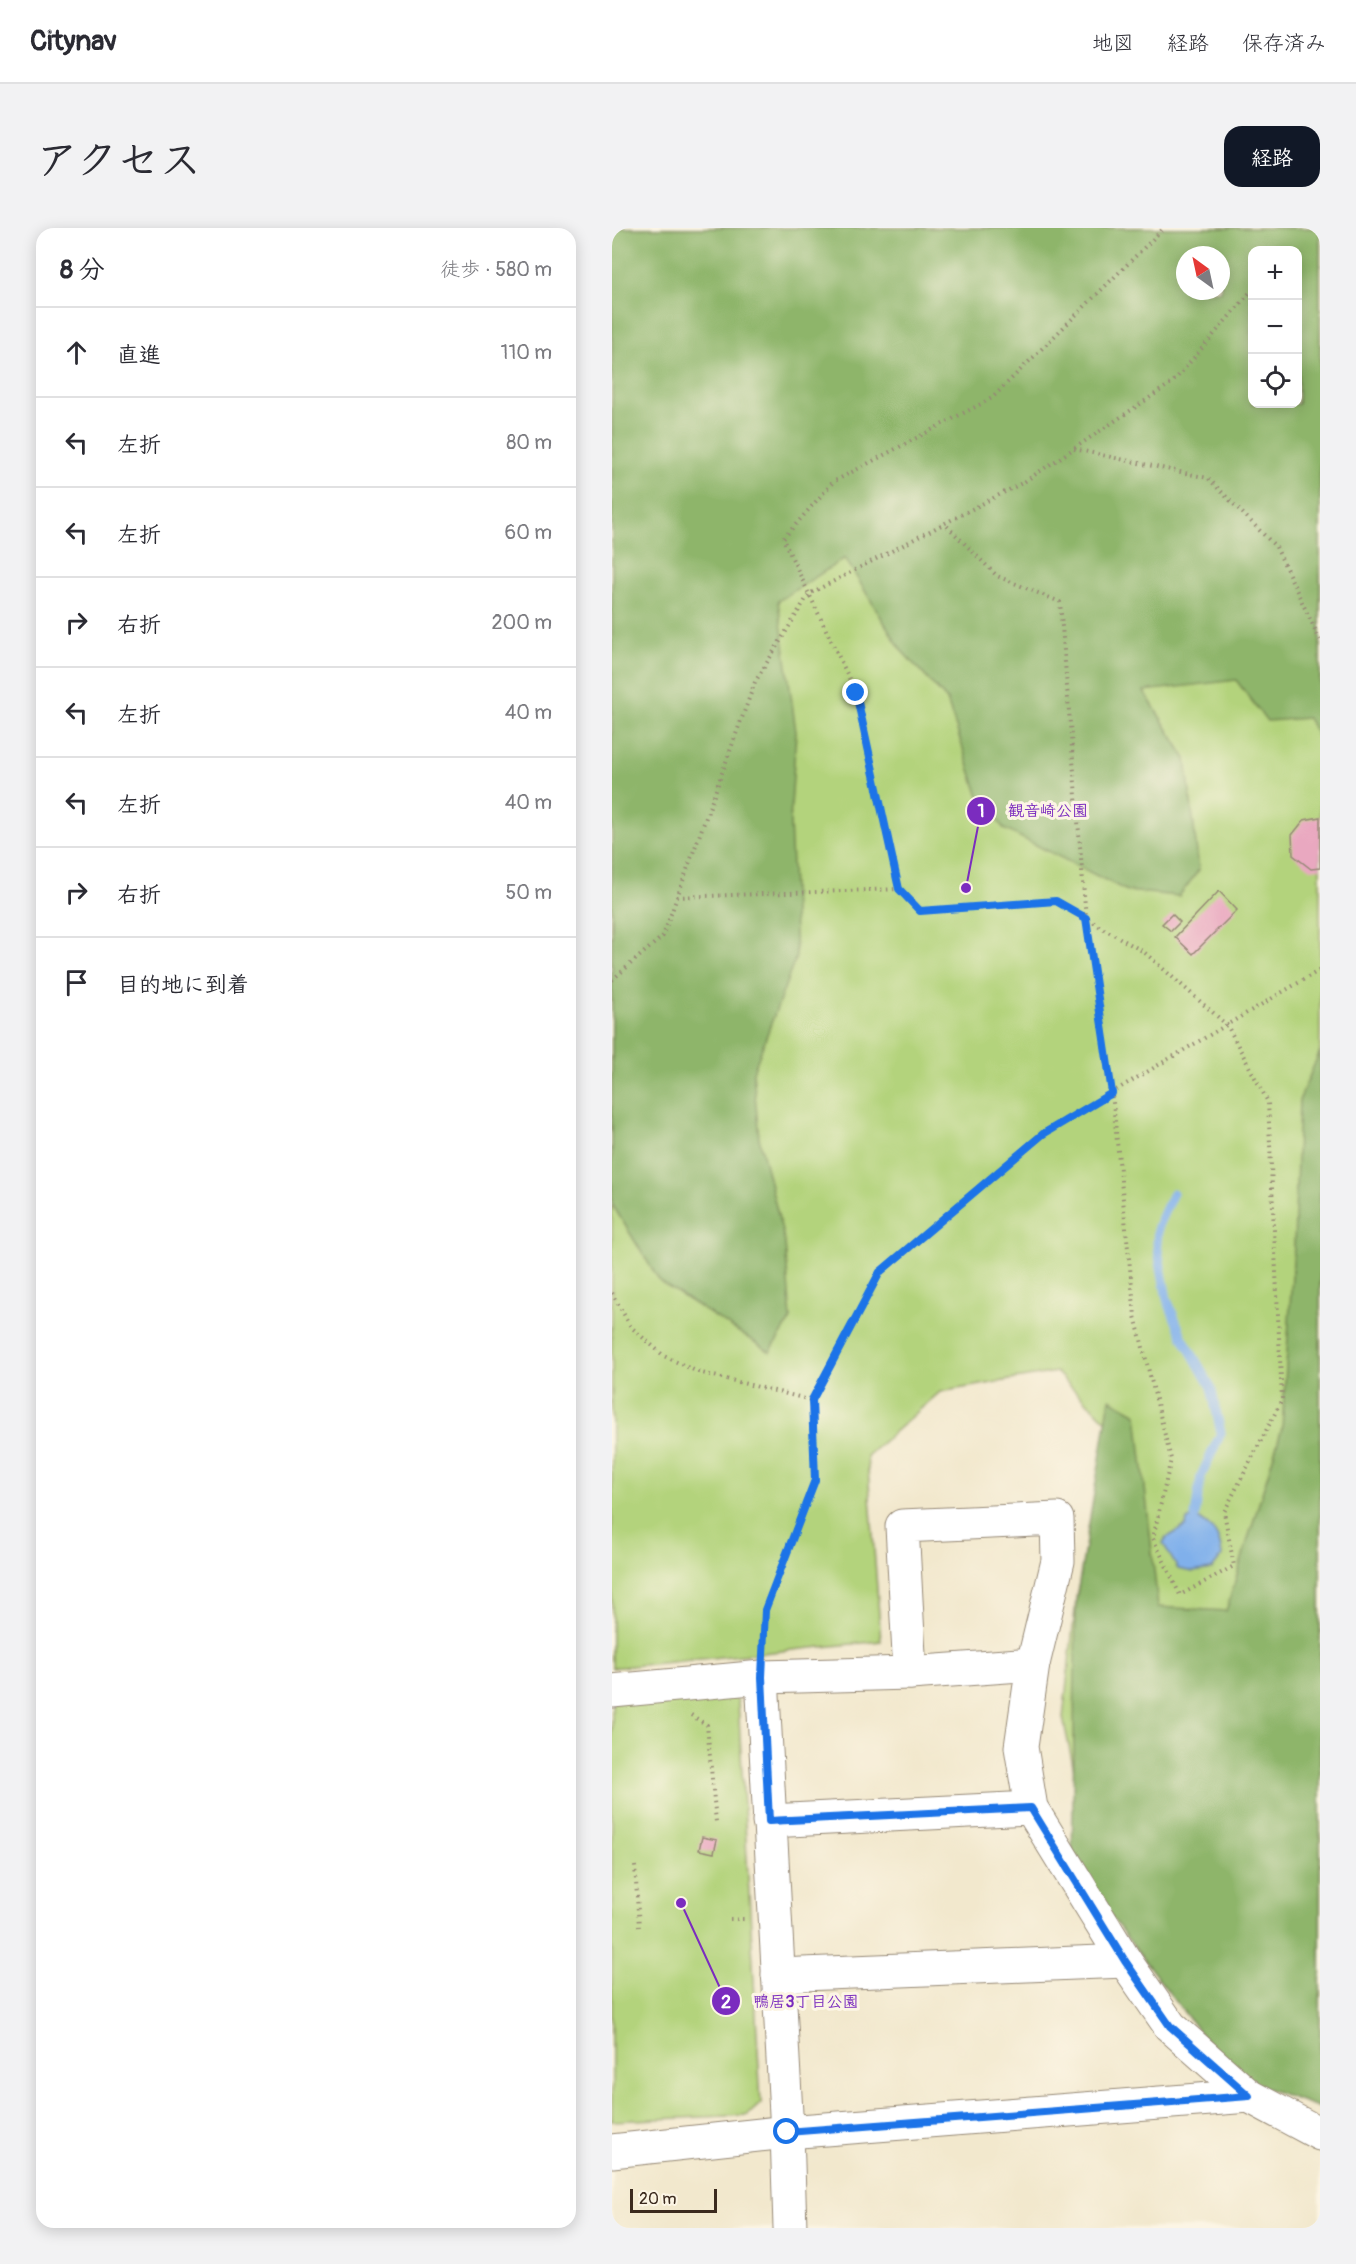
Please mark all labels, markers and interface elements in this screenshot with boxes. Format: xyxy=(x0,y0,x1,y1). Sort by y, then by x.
text: Citynav xyxy=(30,24,117,59)
text: 地図 xyxy=(1092,30,1134,57)
text: 経路 xyxy=(1167,30,1209,57)
text: 保存済み xyxy=(1242,30,1326,57)
button: 経路 xyxy=(1224,126,1320,187)
text: アクセス xyxy=(36,135,201,187)
north arrow xyxy=(1176,246,1230,300)
map controls xyxy=(1248,246,1302,408)
button: + xyxy=(1248,246,1302,300)
text: 8 分 xyxy=(60,254,105,286)
text: 徒歩 · 580 m xyxy=(440,257,552,282)
button: − xyxy=(1248,300,1302,354)
icon: ahead xyxy=(60,336,93,369)
text: 110 m xyxy=(501,340,552,365)
text: 直進 xyxy=(117,341,161,369)
button: locate xyxy=(1248,354,1302,408)
icon: left xyxy=(60,426,93,459)
text: 80 m xyxy=(506,430,552,455)
text: 左折 xyxy=(117,431,161,459)
icon: left xyxy=(60,516,93,549)
text: 60 m xyxy=(505,520,552,545)
text: 左折 xyxy=(117,521,161,549)
icon: right xyxy=(60,606,93,639)
text: 200 m xyxy=(491,610,552,635)
text: 右折 xyxy=(117,611,161,639)
route end xyxy=(842,679,868,705)
icon: left xyxy=(60,696,93,729)
text: 40 m xyxy=(505,700,552,725)
text: 左折 xyxy=(117,701,161,729)
icon: left xyxy=(60,786,93,819)
text: 40 m xyxy=(505,790,552,815)
text: 左折 xyxy=(117,791,161,819)
callout: 観音崎公園 xyxy=(966,794,1100,828)
text: 1 xyxy=(977,800,985,823)
text: 観音崎公園 xyxy=(1008,801,1088,821)
icon: right xyxy=(60,876,93,909)
text: 50 m xyxy=(505,880,552,905)
text: 右折 xyxy=(117,881,161,909)
icon: arrive xyxy=(60,966,93,999)
text: 目的地に到着 xyxy=(117,971,249,999)
callout: 鴨居3丁目公園 xyxy=(711,1984,870,2018)
text: 2 xyxy=(721,1991,731,2014)
text: 鴨居3丁目公園 xyxy=(754,1992,858,2012)
route start xyxy=(773,2118,799,2144)
scale bar xyxy=(630,2186,717,2214)
text: 20 m xyxy=(639,2189,677,2209)

